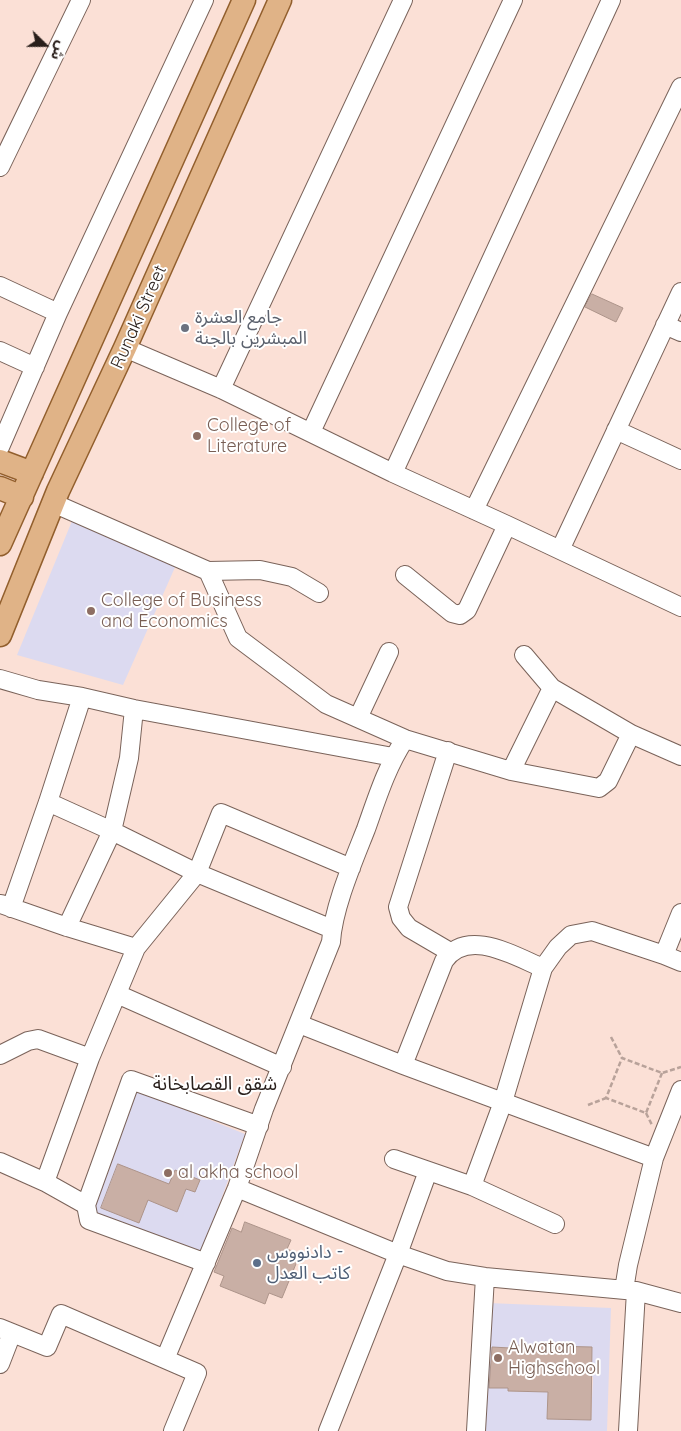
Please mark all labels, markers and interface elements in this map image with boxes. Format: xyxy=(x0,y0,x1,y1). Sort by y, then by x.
north arrow xyxy=(20,20,70,70)
text: ش xyxy=(47,38,71,63)
street label: Runaki Street xyxy=(107,262,171,372)
place label: جامع العشرة المبشرين بالجنة xyxy=(195,307,307,350)
marker: جامع العشرة المبشرين بالجنة xyxy=(179,322,191,334)
place label: College of Literature xyxy=(207,415,291,458)
marker: College of Literature xyxy=(191,430,203,442)
place label: College of Business and Economics xyxy=(101,590,262,632)
marker: College of Business and Economics xyxy=(85,605,97,617)
district label: شقق القصابخانة xyxy=(153,1073,277,1095)
place label: al akha school xyxy=(178,1162,298,1184)
marker: al akha school xyxy=(162,1167,174,1179)
place label: دادنووس - کاتب العدل xyxy=(267,1242,350,1284)
marker: دادنووس - کاتب العدل xyxy=(251,1257,263,1269)
place label: Alwatan Highschool xyxy=(508,1337,600,1380)
marker: Alwatan Highschool xyxy=(492,1352,504,1364)

